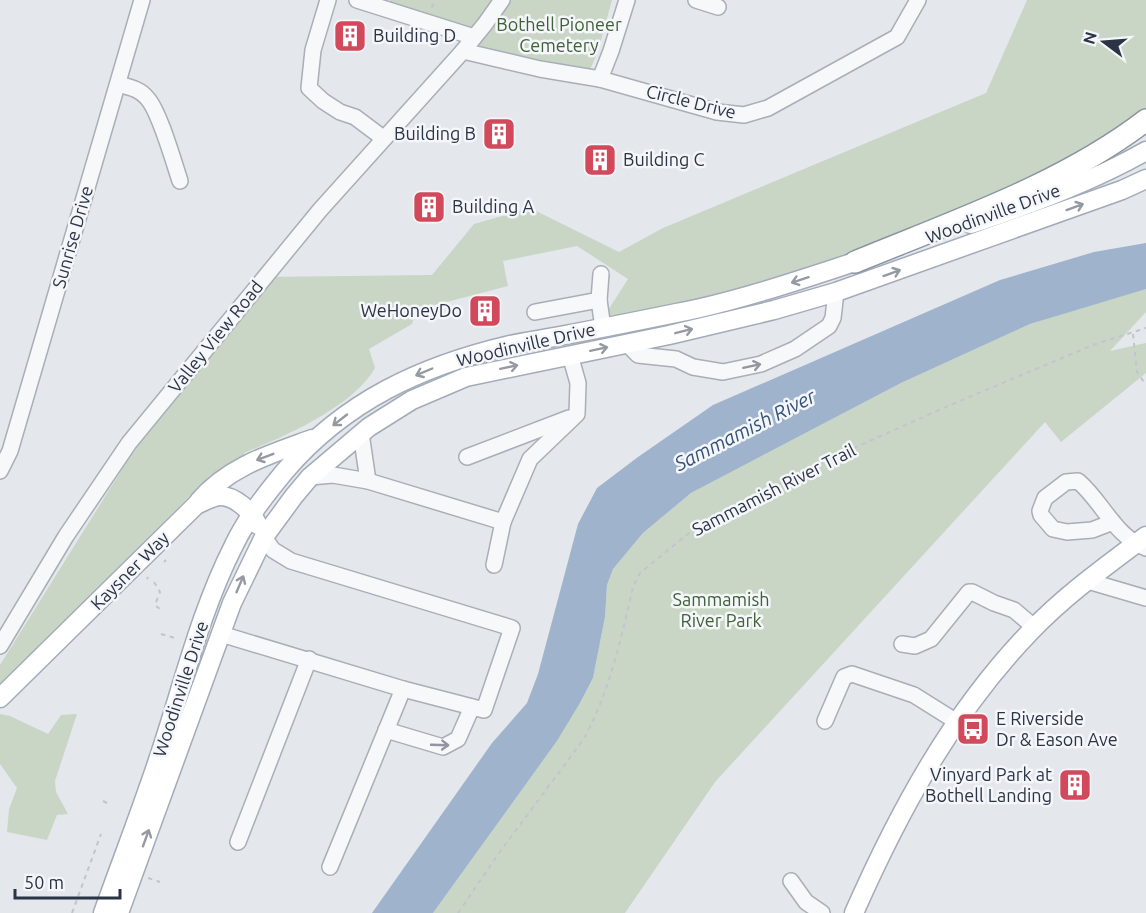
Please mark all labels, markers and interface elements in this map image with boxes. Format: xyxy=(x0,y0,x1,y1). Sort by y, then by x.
north arrow xyxy=(1074,12,1134,72)
park label: Bothell Pioneer Cemetery xyxy=(496,14,622,55)
building icon: Building D xyxy=(332,18,368,54)
place label: Building D xyxy=(373,25,456,45)
text: N xyxy=(1079,30,1100,46)
street label: Circle Drive xyxy=(644,80,738,122)
building icon: Building B xyxy=(481,116,517,152)
place label: Building B xyxy=(394,123,476,143)
building icon: Building C xyxy=(582,142,618,178)
place label: Building C xyxy=(623,149,705,169)
street label: Woodinville Drive xyxy=(923,179,1063,247)
street label: Sunrise Drive xyxy=(48,183,96,290)
building icon: Building A xyxy=(411,189,447,225)
place label: Building A xyxy=(452,196,534,216)
one-way arrow xyxy=(1065,201,1084,212)
one-way arrow xyxy=(882,267,901,278)
one-way arrow xyxy=(791,275,810,286)
street label: Valley View Road xyxy=(164,276,267,396)
building icon: WeHoneyDo xyxy=(467,293,503,329)
place label: WeHoneyDo xyxy=(360,300,462,320)
street label: Woodinville Drive xyxy=(454,318,597,370)
one-way arrow xyxy=(675,325,694,337)
one-way arrow xyxy=(589,343,608,355)
one-way arrow xyxy=(742,360,761,371)
one-way arrow xyxy=(500,361,519,373)
one-way arrow xyxy=(416,367,434,378)
water label: Sammamish River xyxy=(669,383,820,476)
one-way arrow xyxy=(332,414,348,427)
street label: Sammamish River Trail xyxy=(688,439,859,539)
one-way arrow xyxy=(256,452,275,463)
street label: Kaysner Way xyxy=(86,527,173,613)
one-way arrow xyxy=(235,576,247,594)
park label: Sammamish River Park xyxy=(672,589,770,630)
street label: Woodinville Drive xyxy=(149,618,211,759)
place label: E Riverside Dr & Eason Ave xyxy=(996,708,1118,749)
bus stop icon: E Riverside Dr & Eason Ave xyxy=(955,711,991,747)
one-way arrow xyxy=(429,739,449,750)
place label: Vinyard Park at Bothell Landing xyxy=(925,764,1052,805)
building icon: Vinyard Park at Bothell Landing xyxy=(1057,767,1093,803)
one-way arrow xyxy=(142,830,153,848)
scale bar xyxy=(15,862,120,900)
text: 50 m xyxy=(24,872,64,892)

